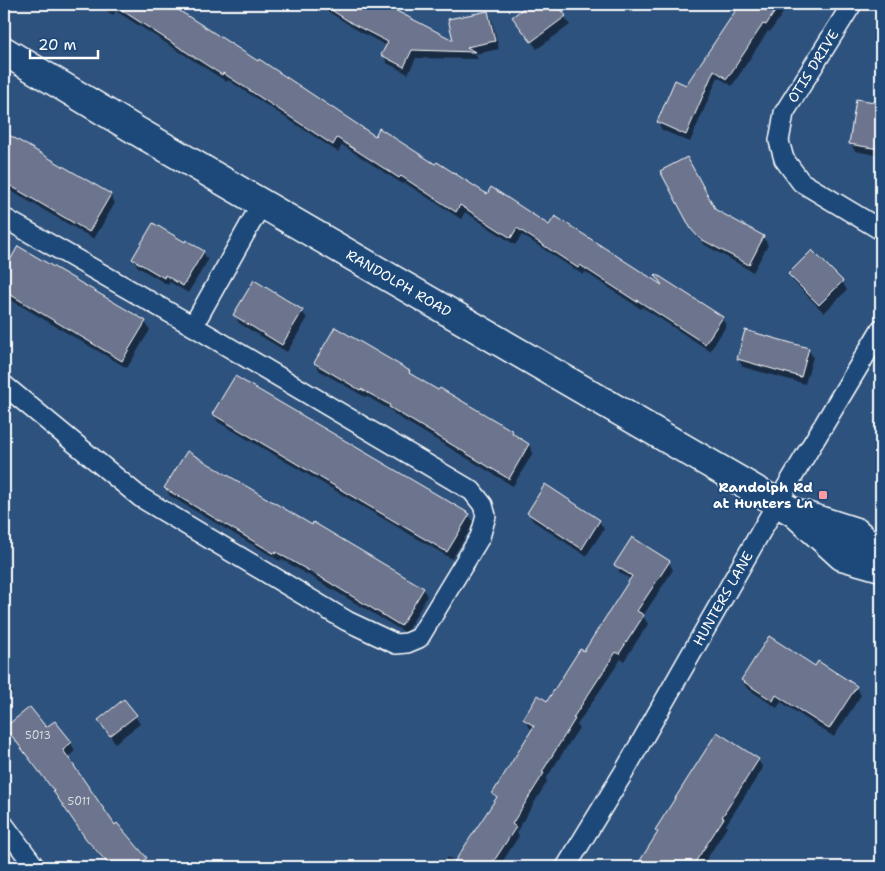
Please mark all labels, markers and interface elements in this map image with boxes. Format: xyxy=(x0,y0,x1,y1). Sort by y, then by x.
street label: OTIS DRIVE xyxy=(783,26,843,106)
scale bar xyxy=(30,28,98,60)
text: 20 m xyxy=(38,35,77,55)
street label: RANDOLPH ROAD xyxy=(343,245,455,321)
place label: Randolph Rd at Hunters Ln xyxy=(713,478,813,512)
marker: Randolph Rd at Hunters Ln xyxy=(817,489,829,501)
street label: HUNTERS LANE xyxy=(689,548,757,649)
house number: 5013 xyxy=(25,728,51,743)
house number: 5011 xyxy=(68,794,90,809)

